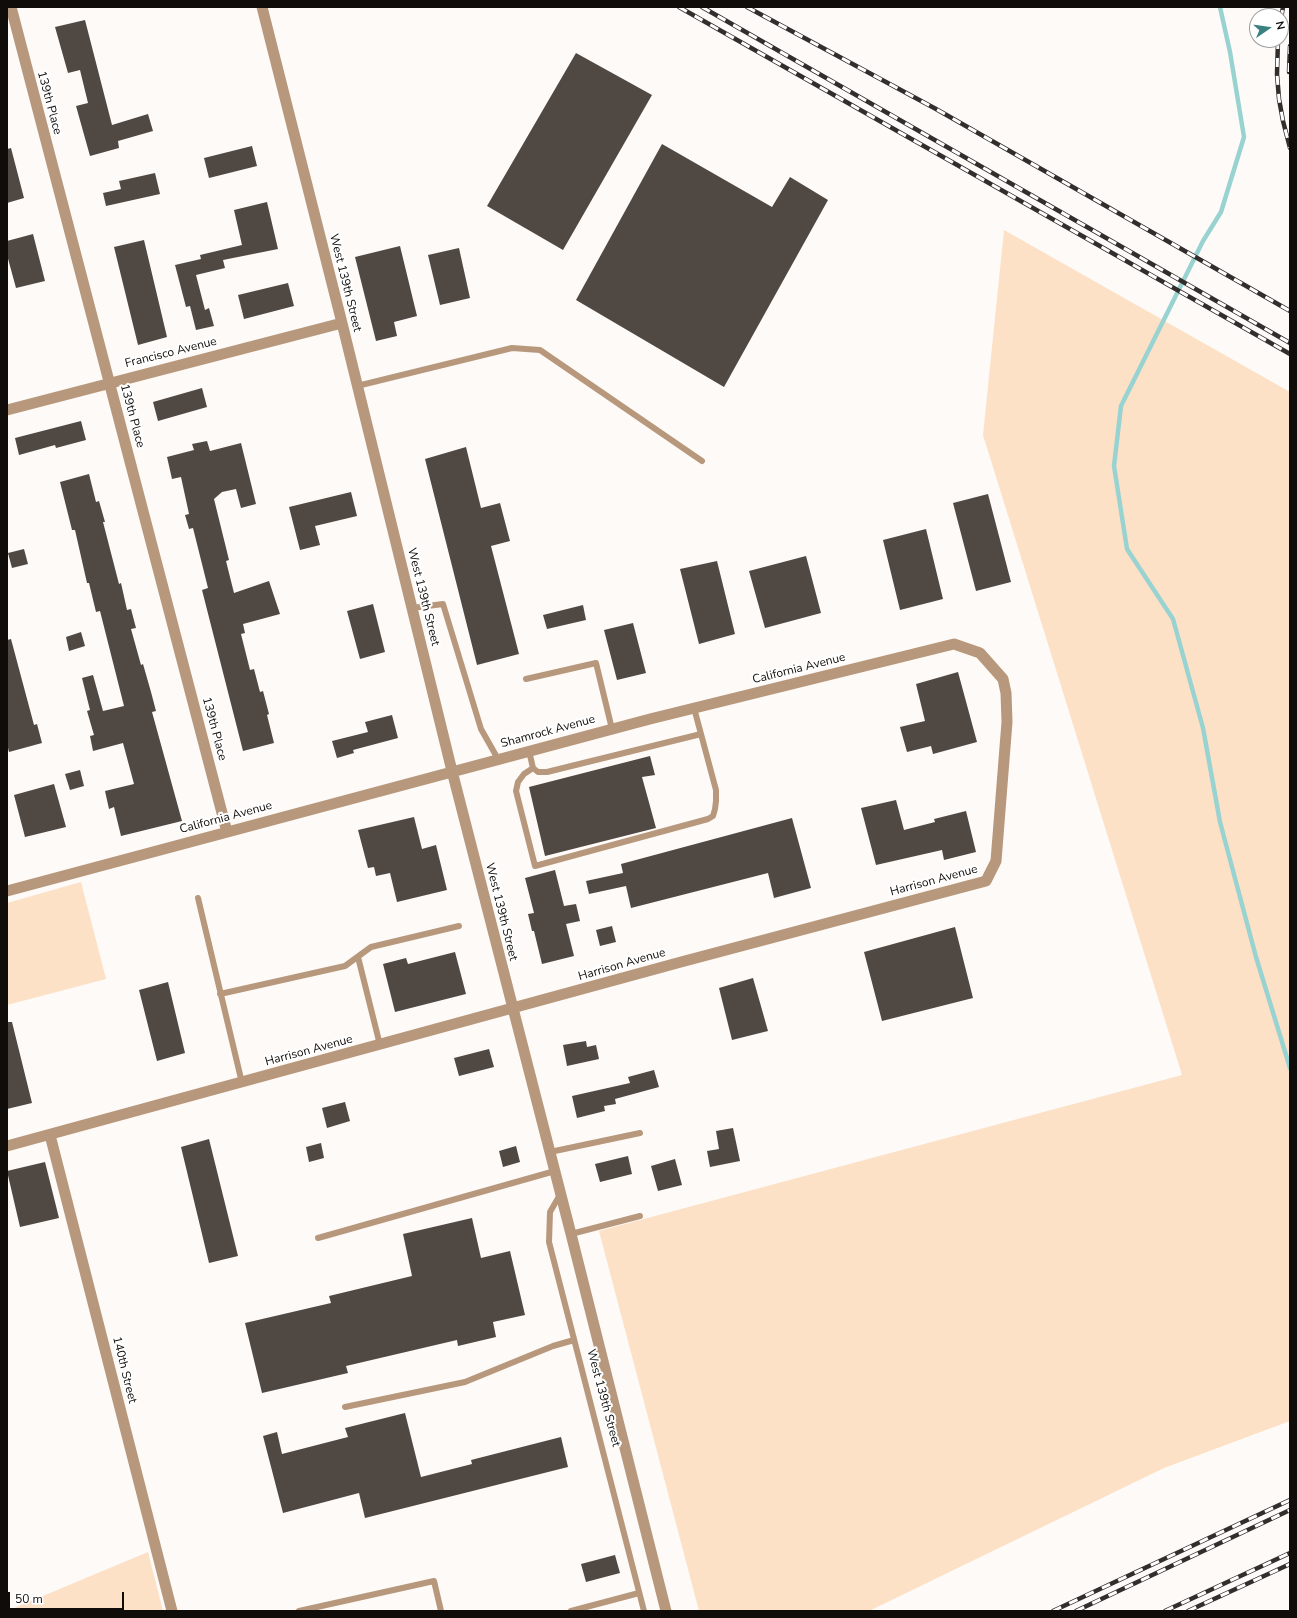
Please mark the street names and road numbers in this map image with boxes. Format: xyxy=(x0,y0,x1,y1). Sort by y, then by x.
street label: 139th Place xyxy=(34,70,64,136)
street label: West 139th Street xyxy=(326,233,364,333)
street label: Francisco Avenue xyxy=(124,335,218,371)
street label: 139th Place xyxy=(117,383,147,449)
street label: West 139th Street xyxy=(404,547,442,647)
street label: California Avenue xyxy=(751,650,847,688)
street label: 139th Place xyxy=(199,696,229,762)
street label: Shamrock Avenue xyxy=(499,712,597,752)
street label: California Avenue xyxy=(178,799,274,837)
street label: West 139th Street xyxy=(482,862,520,962)
street label: Harrison Avenue xyxy=(889,862,979,900)
street label: Harrison Avenue xyxy=(577,946,667,984)
street label: Harrison Avenue xyxy=(264,1032,354,1070)
street label: 140th Street xyxy=(109,1335,139,1405)
street label: West 139th Street xyxy=(583,1348,623,1448)

